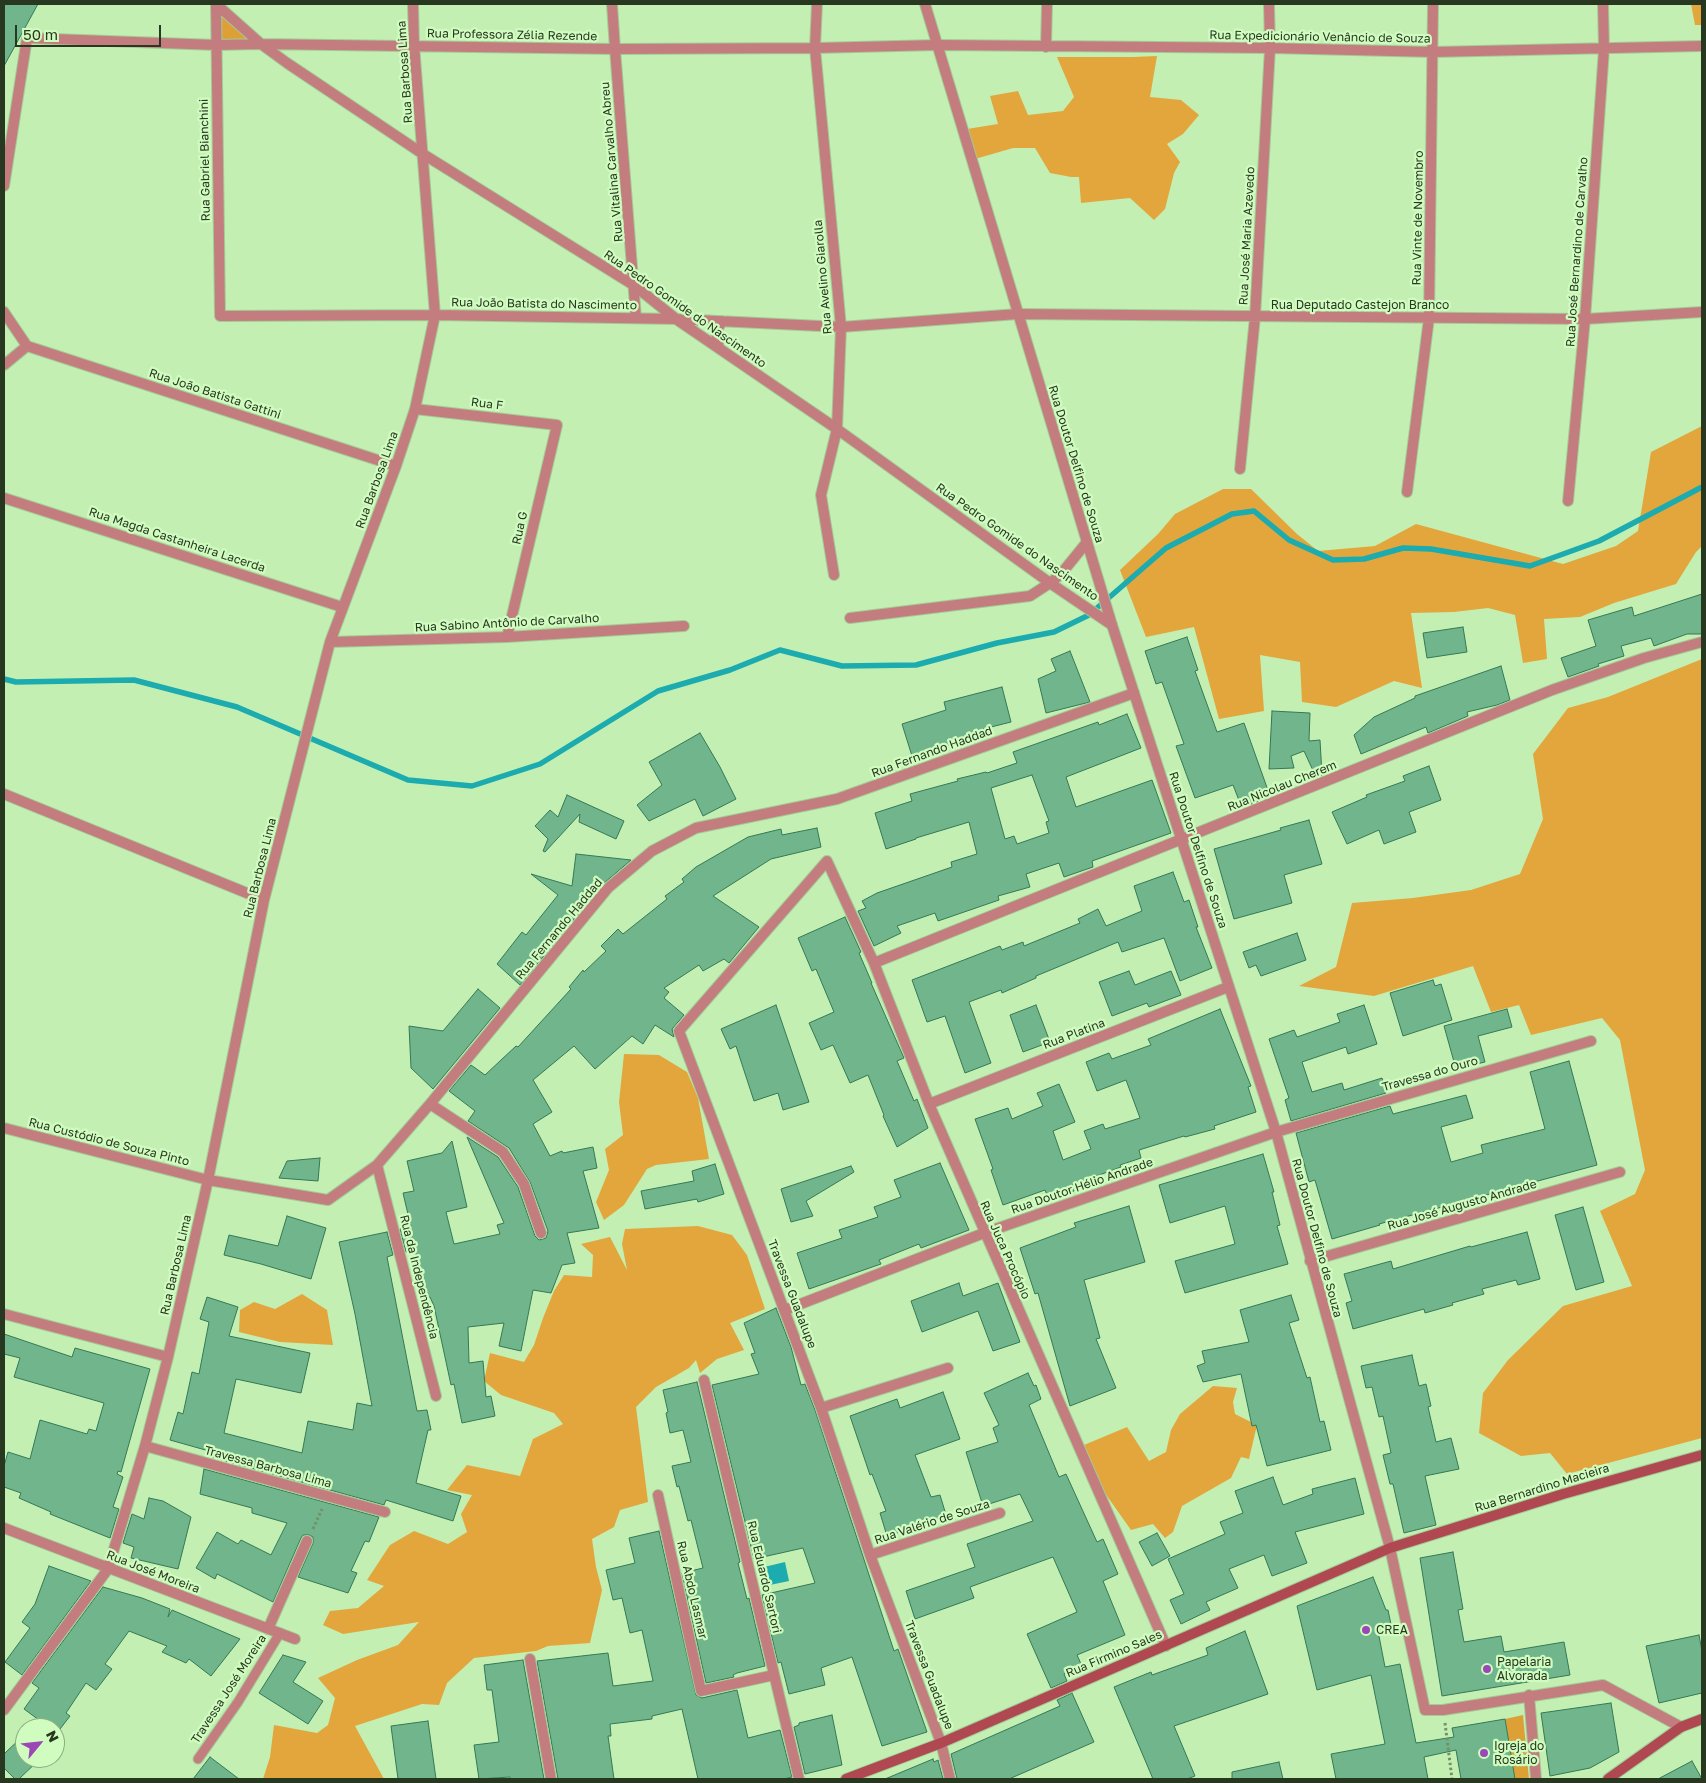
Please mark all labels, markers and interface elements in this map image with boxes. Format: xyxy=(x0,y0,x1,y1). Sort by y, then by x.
scale bar xyxy=(18,15,164,47)
street label: Rua Barbosa Lima xyxy=(394,20,416,124)
text: 50 m xyxy=(23,25,58,43)
street label: Rua Professora Zélia Rezende xyxy=(427,26,597,44)
street label: Rua Expedicionário Venâncio de Souza xyxy=(1209,28,1431,46)
street label: Rua Vitalina Carvalho Abreu xyxy=(598,81,626,243)
street label: Rua Gabriel Bianchini xyxy=(197,99,213,221)
street label: Rua Vinte de Novembro xyxy=(1410,150,1426,286)
street label: Rua José Bernardino de Carvalho xyxy=(1563,156,1591,348)
street label: Rua José Maria Azevedo xyxy=(1236,166,1258,306)
street label: Rua Avelino Giarolla xyxy=(811,219,835,335)
street label: Rua Pedro Gomide do Nascimento xyxy=(601,247,769,371)
street label: Rua João Batista do Nascimento xyxy=(451,295,637,313)
street label: Rua Deputado Castejon Branco xyxy=(1271,298,1449,312)
street label: Rua João Batista Gattini xyxy=(147,366,283,422)
street label: Rua Doutor Delfino de Souza xyxy=(1045,383,1107,545)
street label: Rua F xyxy=(470,395,504,413)
street label: Rua Barbosa Lima xyxy=(353,429,401,531)
street label: Rua Pedro Gomide do Nascimento xyxy=(933,480,1101,604)
street label: Rua Magda Castanheira Lacerda xyxy=(87,505,267,575)
street label: Rua G xyxy=(509,510,531,546)
street label: Rua Sabino Antônio de Carvalho xyxy=(414,611,600,635)
street label: Rua Fernando Haddad xyxy=(870,723,994,781)
street label: Rua Nicolau Cherem xyxy=(1225,757,1339,815)
street label: Rua Doutor Delfino de Souza xyxy=(1166,770,1230,930)
street label: Rua Barbosa Lima xyxy=(241,816,279,920)
street label: Rua Fernando Haddad xyxy=(512,876,606,982)
street label: Rua Platina xyxy=(1041,1016,1107,1052)
street label: Travessa do Ouro xyxy=(1380,1053,1480,1095)
street label: Rua Custódio de Souza Pinto xyxy=(27,1115,191,1169)
street label: Rua Doutor Hélio Andrade xyxy=(1009,1155,1155,1217)
street label: Rua Doutor Delfino de Souza xyxy=(1289,1157,1345,1319)
street label: Rua José Augusto Andrade xyxy=(1386,1177,1538,1233)
street label: Rua Juca Procópio xyxy=(977,1198,1033,1302)
street label: Rua Barbosa Lima xyxy=(157,1213,195,1317)
street label: Rua da Independência xyxy=(397,1213,441,1341)
street label: Travessa Guadalupe xyxy=(765,1238,819,1350)
street label: Travessa Barbosa Lima xyxy=(203,1443,333,1491)
street label: Rua Bernardino Macieira xyxy=(1473,1461,1611,1515)
street label: Rua Valério de Souza xyxy=(873,1497,991,1547)
street label: Rua Eduardo Sartori xyxy=(744,1519,784,1635)
street label: Rua Abdo Lasmar xyxy=(674,1540,710,1640)
street label: Rua José Moreira xyxy=(104,1548,202,1596)
street label: Travessa Guadalupe xyxy=(902,1619,956,1731)
place label: CREA xyxy=(1376,1623,1408,1637)
marker: CREA xyxy=(1360,1624,1372,1636)
street label: Rua Firmino Sales xyxy=(1064,1627,1164,1681)
street label: Travessa José Moreira xyxy=(188,1632,270,1746)
place label: Papelaria Alvorada xyxy=(1497,1655,1551,1683)
marker: Papelaria Alvorada xyxy=(1481,1663,1493,1675)
north arrow xyxy=(15,1718,65,1768)
text: N xyxy=(43,1727,63,1745)
place label: Igreja do Rosário xyxy=(1494,1739,1544,1767)
marker: Igreja do Rosário xyxy=(1478,1747,1490,1759)

